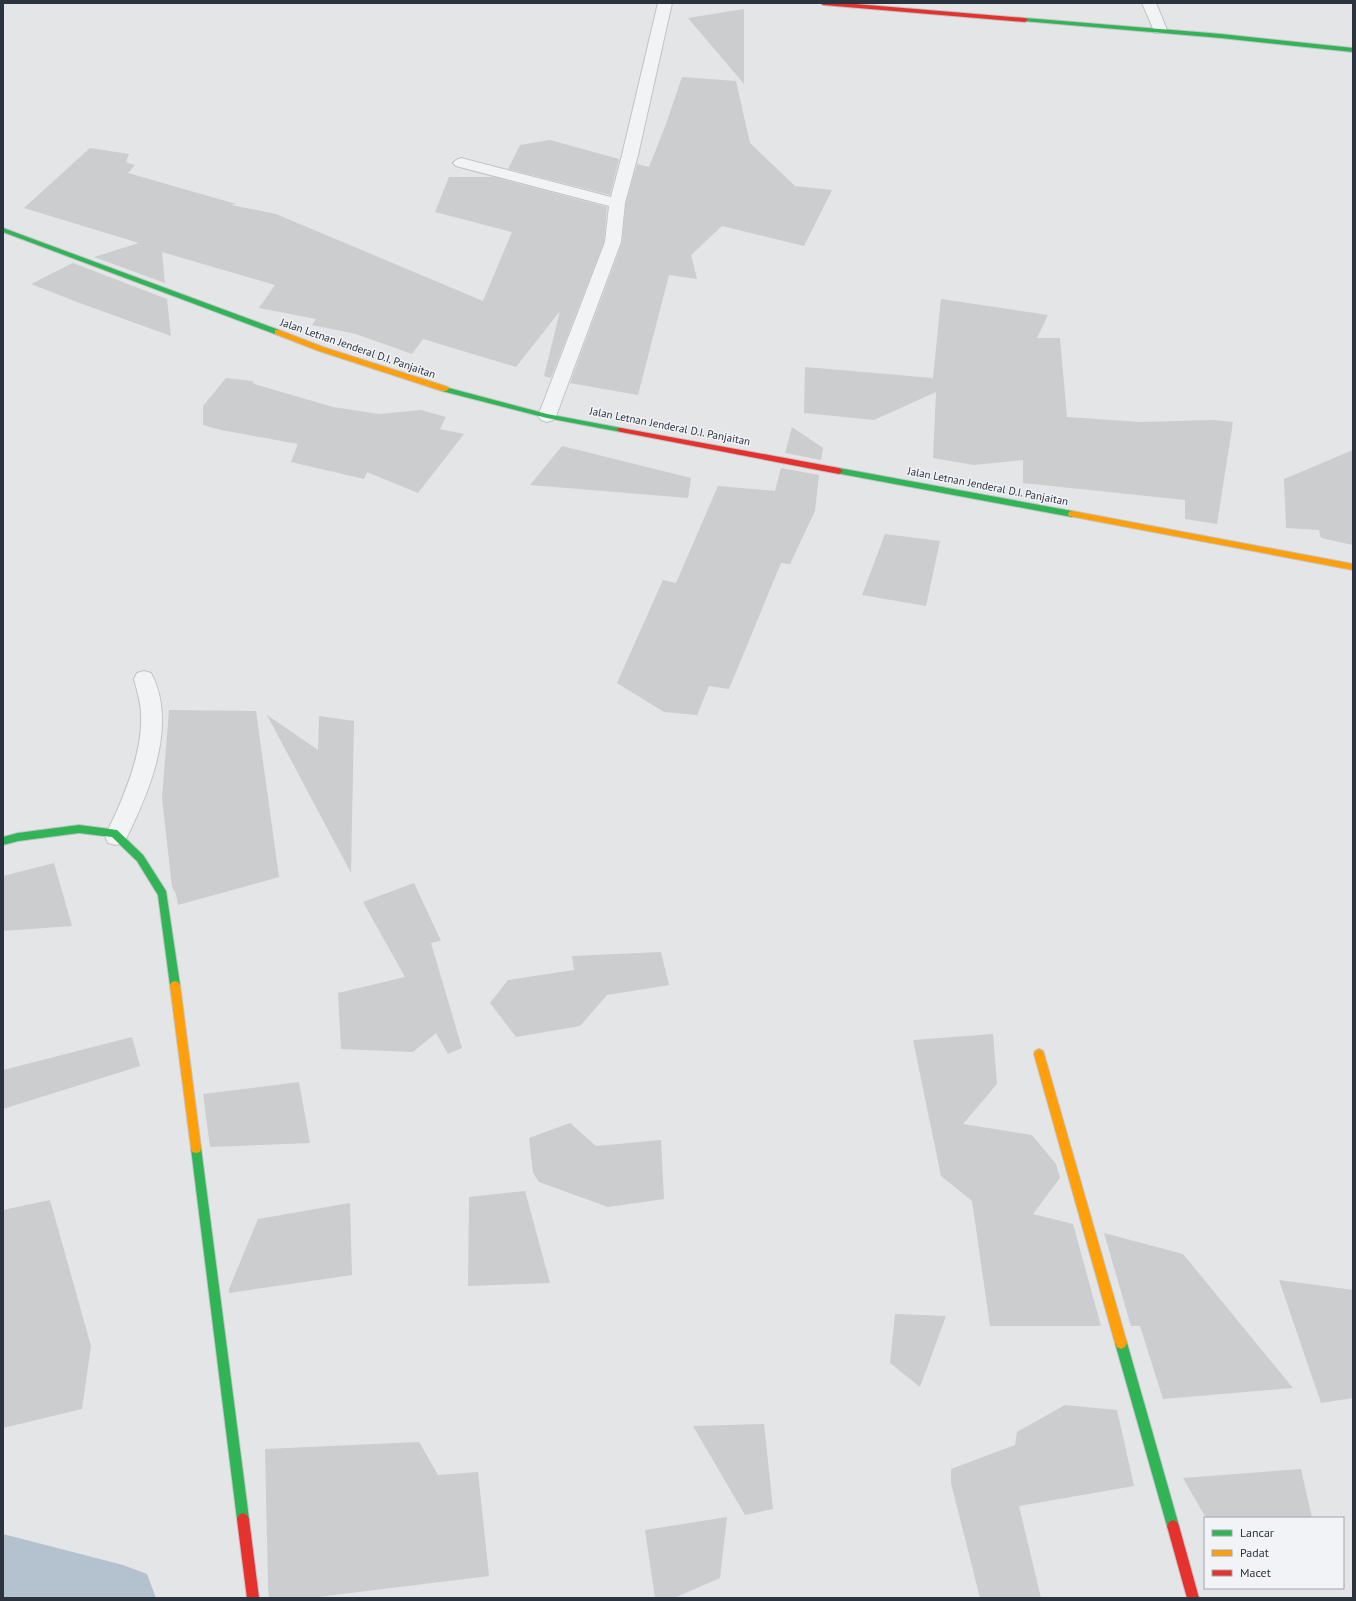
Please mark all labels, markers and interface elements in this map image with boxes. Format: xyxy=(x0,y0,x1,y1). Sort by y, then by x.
street label: Jalan Letnan Jenderal D.I. Panjaitan xyxy=(278,314,438,381)
street label: Jalan Letnan Jenderal D.I. Panjaitan xyxy=(588,403,752,448)
street label: Jalan Letnan Jenderal D.I. Panjaitan xyxy=(906,463,1070,508)
legend xyxy=(1204,1517,1344,1589)
text: Lancar xyxy=(1240,1525,1274,1540)
text: Padat xyxy=(1240,1545,1269,1560)
text: Macet xyxy=(1240,1565,1271,1580)

